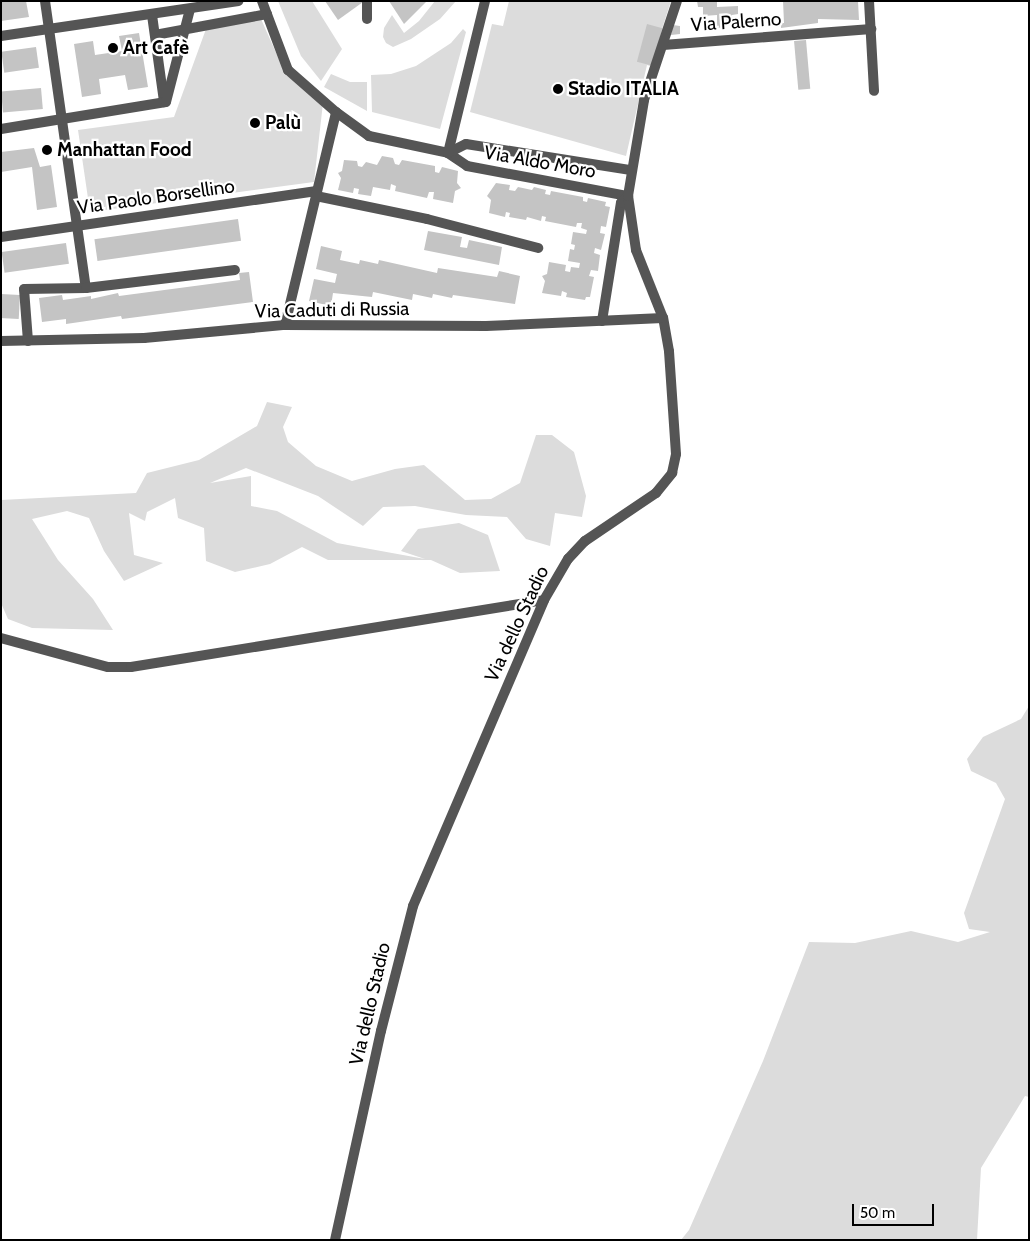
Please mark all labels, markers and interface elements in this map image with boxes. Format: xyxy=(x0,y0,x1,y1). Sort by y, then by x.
street label: Via Palerno xyxy=(690,7,782,37)
place label: Art Cafè xyxy=(123,37,189,59)
marker: Art Cafè xyxy=(107,42,119,54)
place label: Stadio ITALIA xyxy=(568,78,679,100)
marker: Stadio ITALIA xyxy=(552,83,564,95)
place label: Palù xyxy=(265,112,301,134)
marker: Palù xyxy=(249,117,261,129)
place label: Manhattan Food xyxy=(57,139,192,161)
street label: Via Aldo Moro xyxy=(482,141,598,183)
marker: Manhattan Food xyxy=(41,144,53,156)
street label: Via Paolo Borsellino xyxy=(76,175,236,219)
street label: Via Caduti di Russia xyxy=(254,297,410,323)
street label: Via dello Stadio xyxy=(480,563,554,685)
street label: Via dello Stadio xyxy=(345,940,395,1068)
scale bar xyxy=(855,1194,938,1226)
text: 50 m xyxy=(860,1204,895,1222)

